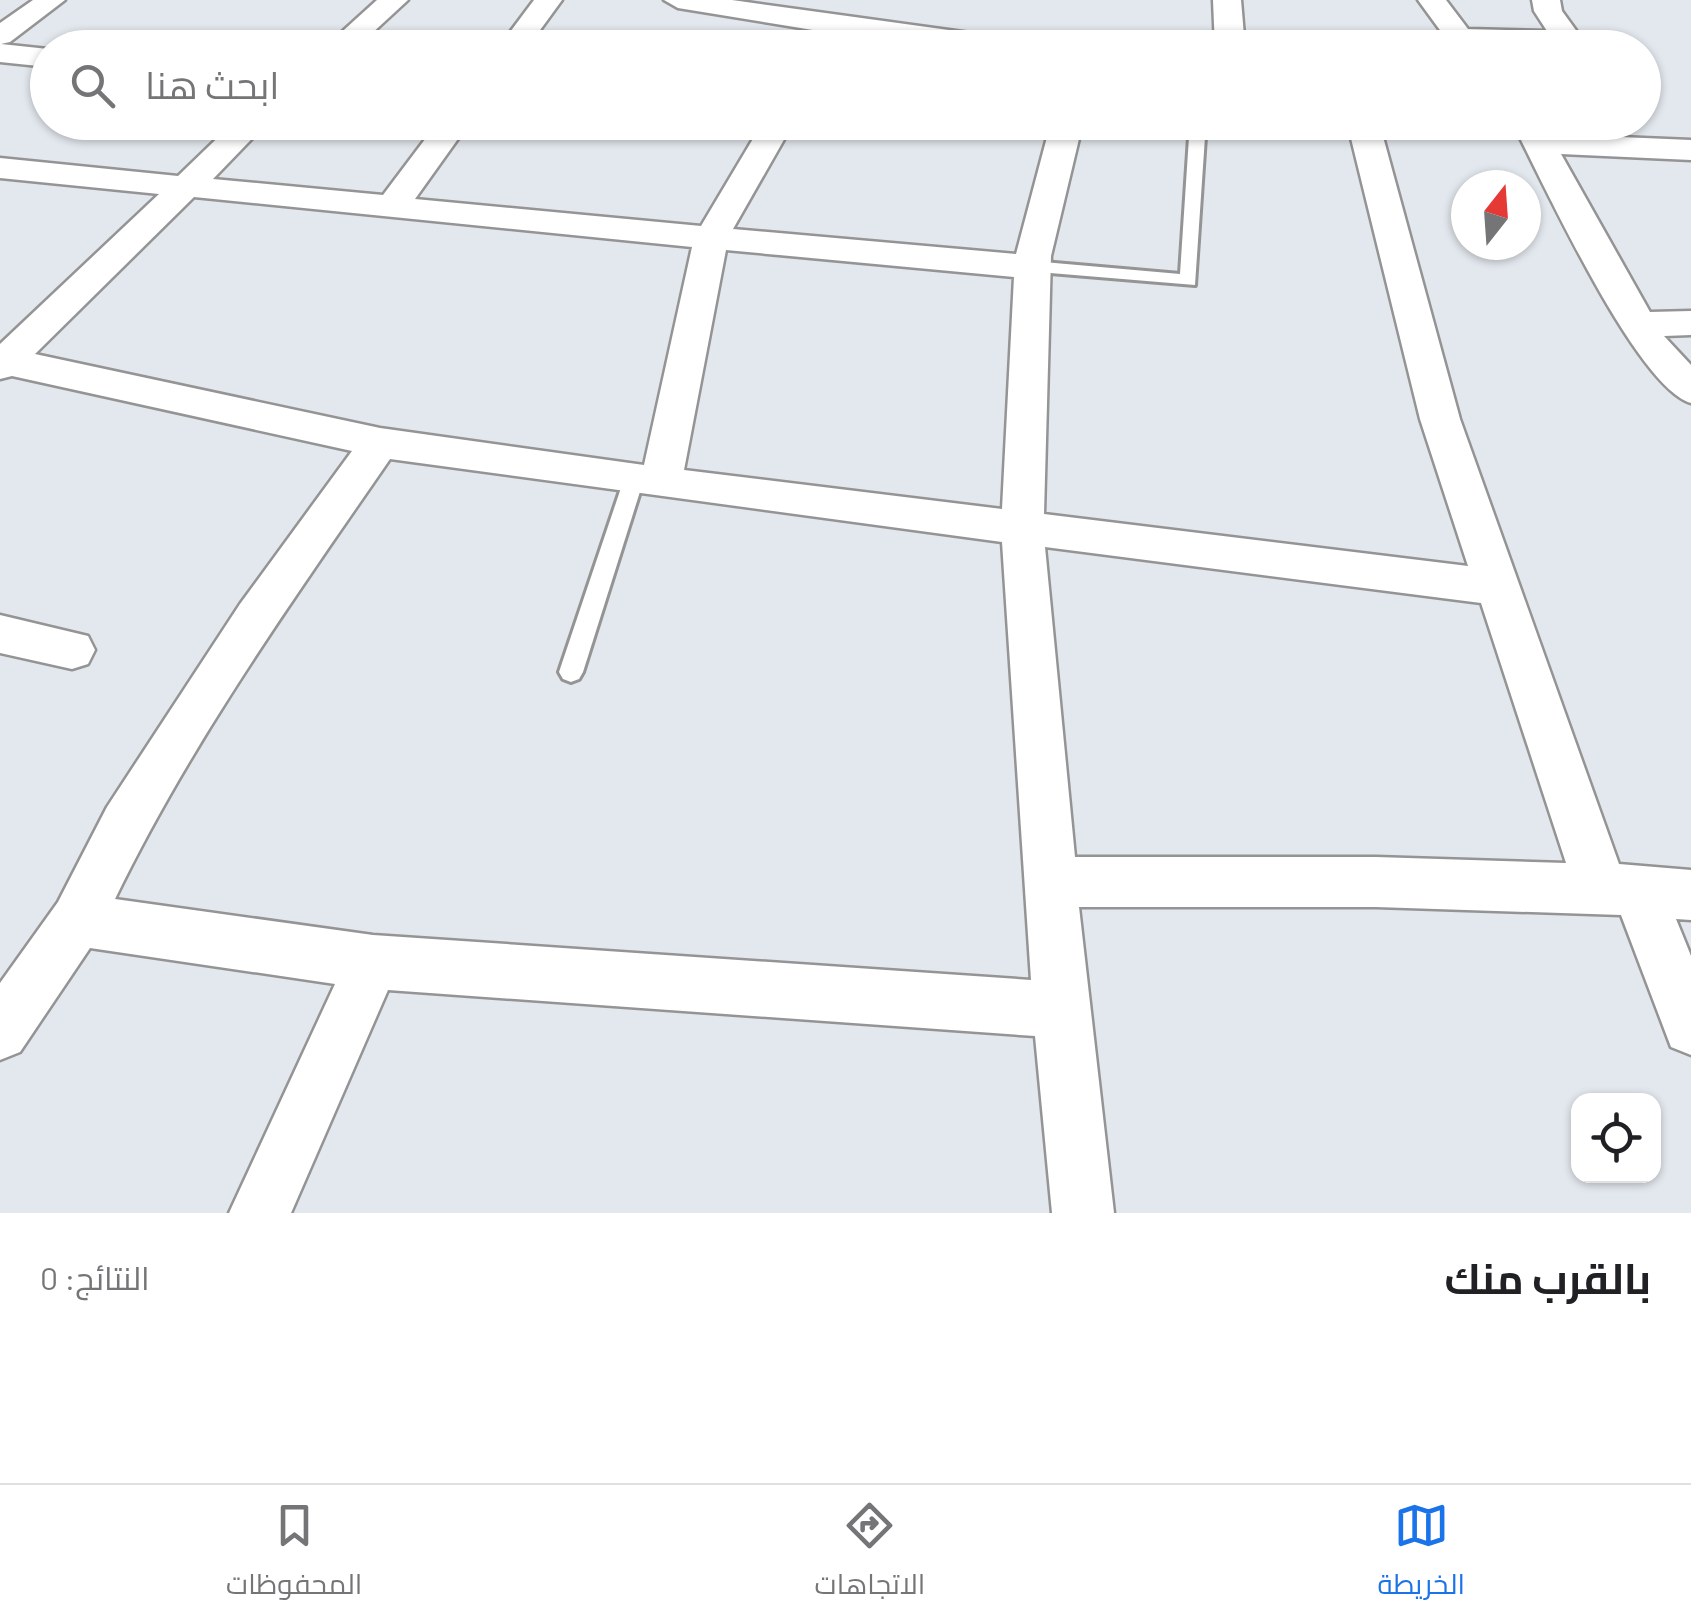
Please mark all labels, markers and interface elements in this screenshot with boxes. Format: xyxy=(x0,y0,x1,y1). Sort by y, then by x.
search box xyxy=(30,30,1661,140)
icon: search xyxy=(65,58,120,113)
text: ابحث هنا xyxy=(145,61,280,107)
north arrow xyxy=(1451,170,1541,260)
map controls xyxy=(1571,1093,1661,1183)
button: locate xyxy=(1571,1093,1661,1183)
text: بالقرب منك xyxy=(1444,1252,1651,1302)
text: النتائج: 0 xyxy=(40,1258,150,1296)
tab: المحفوظات xyxy=(226,1498,362,1610)
tab: الاتجاهات xyxy=(815,1498,925,1610)
tab: الخريطة xyxy=(1378,1498,1465,1610)

